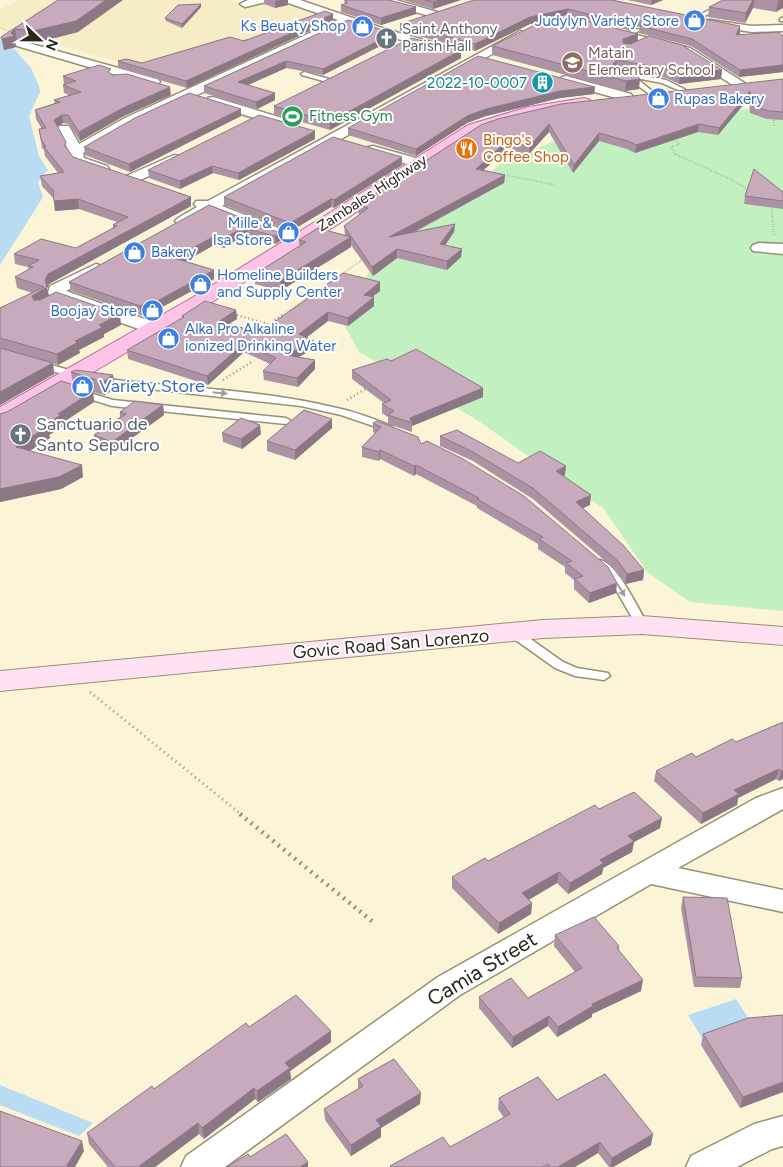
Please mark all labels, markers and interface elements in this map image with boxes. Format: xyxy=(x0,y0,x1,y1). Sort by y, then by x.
shop icon: Judylyn Variety Store xyxy=(683,9,707,33)
place label: Judylyn Variety Store xyxy=(535,12,679,30)
shop icon: Ks Beuaty Shop xyxy=(350,14,374,38)
north arrow xyxy=(15,15,65,65)
place label: Ks Beuaty Shop xyxy=(240,17,346,35)
place label: Saint Anthony Parish Hall xyxy=(402,20,498,55)
church icon: Saint Anthony Parish Hall xyxy=(374,26,398,50)
text: N xyxy=(42,36,61,53)
place label: Matain Elementary School xyxy=(588,44,714,79)
school or university icon: Matain Elementary School xyxy=(560,50,584,74)
building icon: 2022-10-0007 xyxy=(531,71,555,95)
place label: 2022-10-0007 xyxy=(427,74,527,92)
shop icon: Rupas Bakery xyxy=(646,87,670,111)
place label: Rupas Bakery xyxy=(674,90,764,108)
sports icon: Fitness Gym xyxy=(281,104,305,128)
place label: Fitness Gym xyxy=(309,107,393,125)
place label: Bingo's Coffee Shop xyxy=(483,131,569,166)
restaurant icon: Bingo's Coffee Shop xyxy=(455,137,479,161)
street label: Zambales Highway xyxy=(314,151,430,235)
place label: Mille & Isa Store xyxy=(213,214,272,249)
shop icon: Mille & Isa Store xyxy=(276,220,300,244)
shop icon: Bakery xyxy=(123,240,147,264)
place label: Bakery xyxy=(151,243,196,261)
place label: Homeline Builders and Supply Center xyxy=(217,266,342,301)
shop icon: Homeline Builders and Supply Center xyxy=(189,272,213,296)
shop icon: Boojay Store xyxy=(141,299,165,323)
place label: Boojay Store xyxy=(50,302,137,320)
place label: Alka Pro Alkaline ionized Drinking Water xyxy=(185,320,336,355)
shop icon: Alka Pro Alkaline ionized Drinking Water xyxy=(157,326,181,350)
shop icon: Variety Store xyxy=(71,374,95,398)
place label: Variety Store xyxy=(99,375,205,397)
one-way arrow xyxy=(212,389,228,397)
place label: Sanctuario de Santo Sepulcro xyxy=(36,413,160,456)
church icon: Sanctuario de Santo Sepulcro xyxy=(8,422,32,446)
one-way arrow xyxy=(617,583,626,597)
street label: Govic Road San Lorenzo xyxy=(292,624,490,664)
street label: Camia Street xyxy=(422,926,541,1011)

